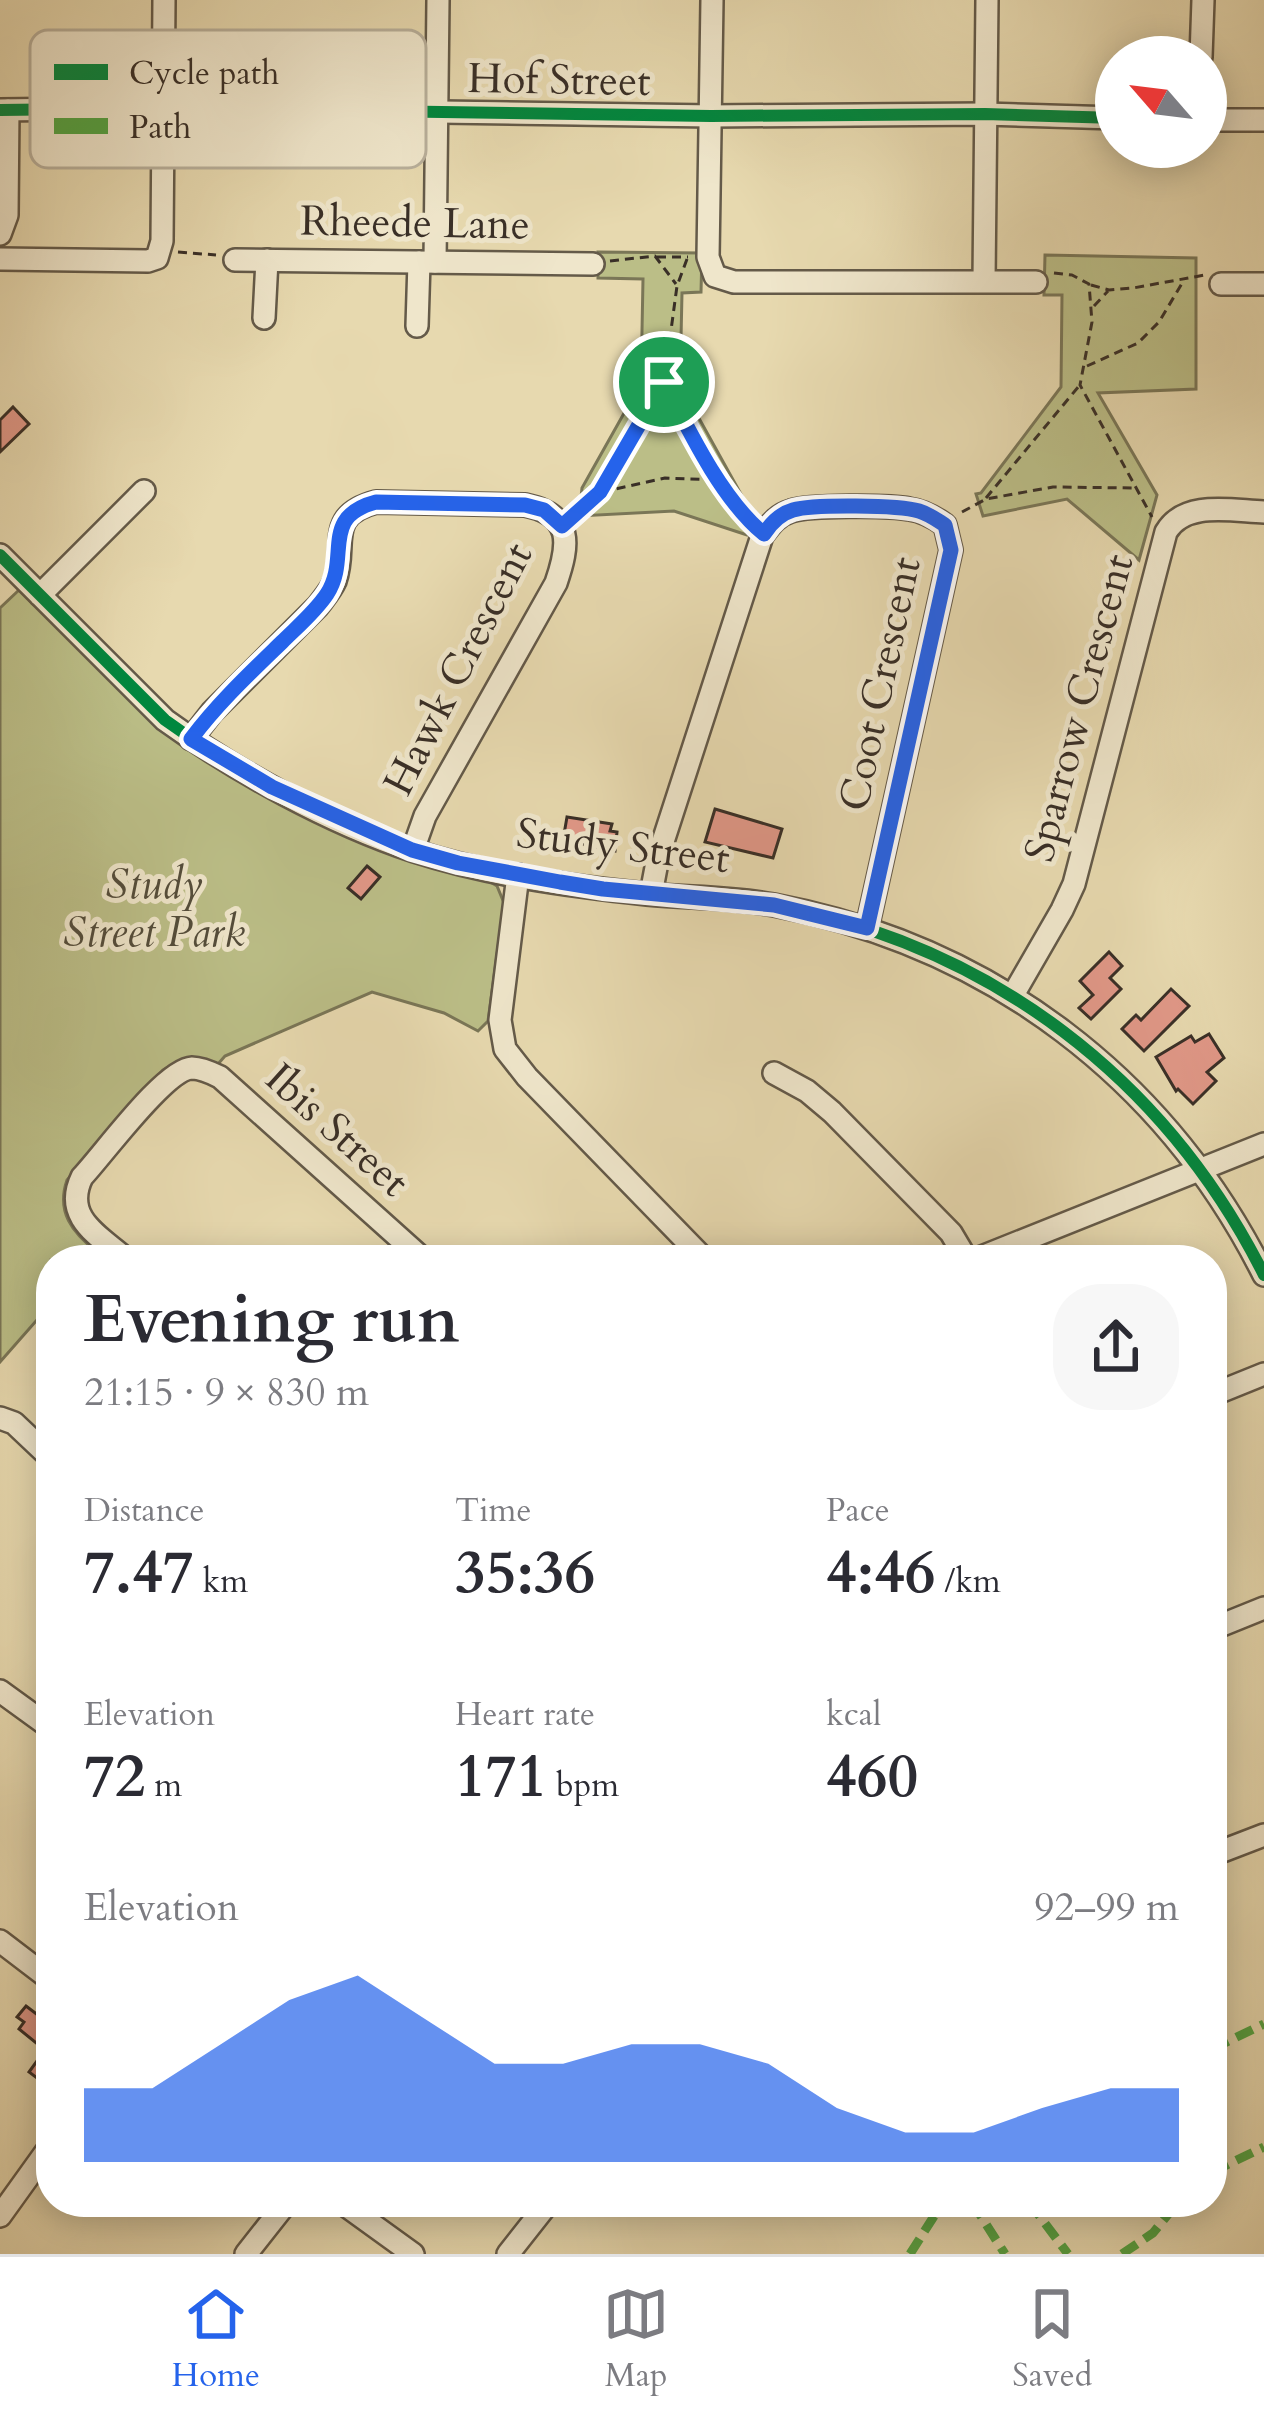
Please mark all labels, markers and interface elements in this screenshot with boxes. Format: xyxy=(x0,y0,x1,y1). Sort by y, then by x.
legend xyxy=(30,30,426,168)
north arrow xyxy=(1095,36,1227,168)
map controls xyxy=(1095,36,1227,168)
street label: Hof Street xyxy=(467,50,651,110)
text: Cycle path xyxy=(129,51,279,96)
text: Path xyxy=(129,105,191,150)
street label: Rheede Lane xyxy=(300,193,530,253)
pin xyxy=(613,331,715,433)
icon: arrive xyxy=(631,349,697,415)
street label: Hawk Crescent xyxy=(370,533,546,805)
street label: Sparrow Crescent xyxy=(1011,548,1147,868)
street label: Coot Crescent xyxy=(825,552,935,816)
street label: Study Street xyxy=(513,805,733,887)
park label: Study Street Park xyxy=(63,856,245,961)
street label: Ibis Street xyxy=(253,1050,421,1210)
text: Evening run xyxy=(84,1276,459,1365)
button: share xyxy=(1053,1284,1179,1410)
text: 21:15 · 9 × 830 m xyxy=(84,1366,369,1419)
text: Distance xyxy=(84,1488,205,1533)
text: Time xyxy=(455,1488,531,1533)
text: Pace xyxy=(826,1488,890,1533)
text: 7.47 xyxy=(84,1533,194,1614)
text: 35:36 xyxy=(455,1533,595,1614)
text: 4:46 xyxy=(826,1533,936,1614)
text: km xyxy=(194,1559,248,1604)
text: /km xyxy=(936,1559,1001,1604)
text: Elevation xyxy=(84,1692,215,1737)
text: Heart rate xyxy=(455,1692,595,1737)
text: kcal xyxy=(826,1692,881,1737)
text: 72 xyxy=(84,1737,145,1818)
text: 171 xyxy=(455,1737,547,1818)
text: 460 xyxy=(826,1737,918,1818)
text: m xyxy=(145,1763,182,1808)
text: bpm xyxy=(547,1763,619,1808)
text: Elevation xyxy=(84,1881,239,1934)
text: 92–99 m xyxy=(1034,1881,1179,1934)
tab: Home xyxy=(172,2281,260,2398)
tab: Map xyxy=(603,2281,669,2398)
tab: Saved xyxy=(1012,2281,1092,2398)

